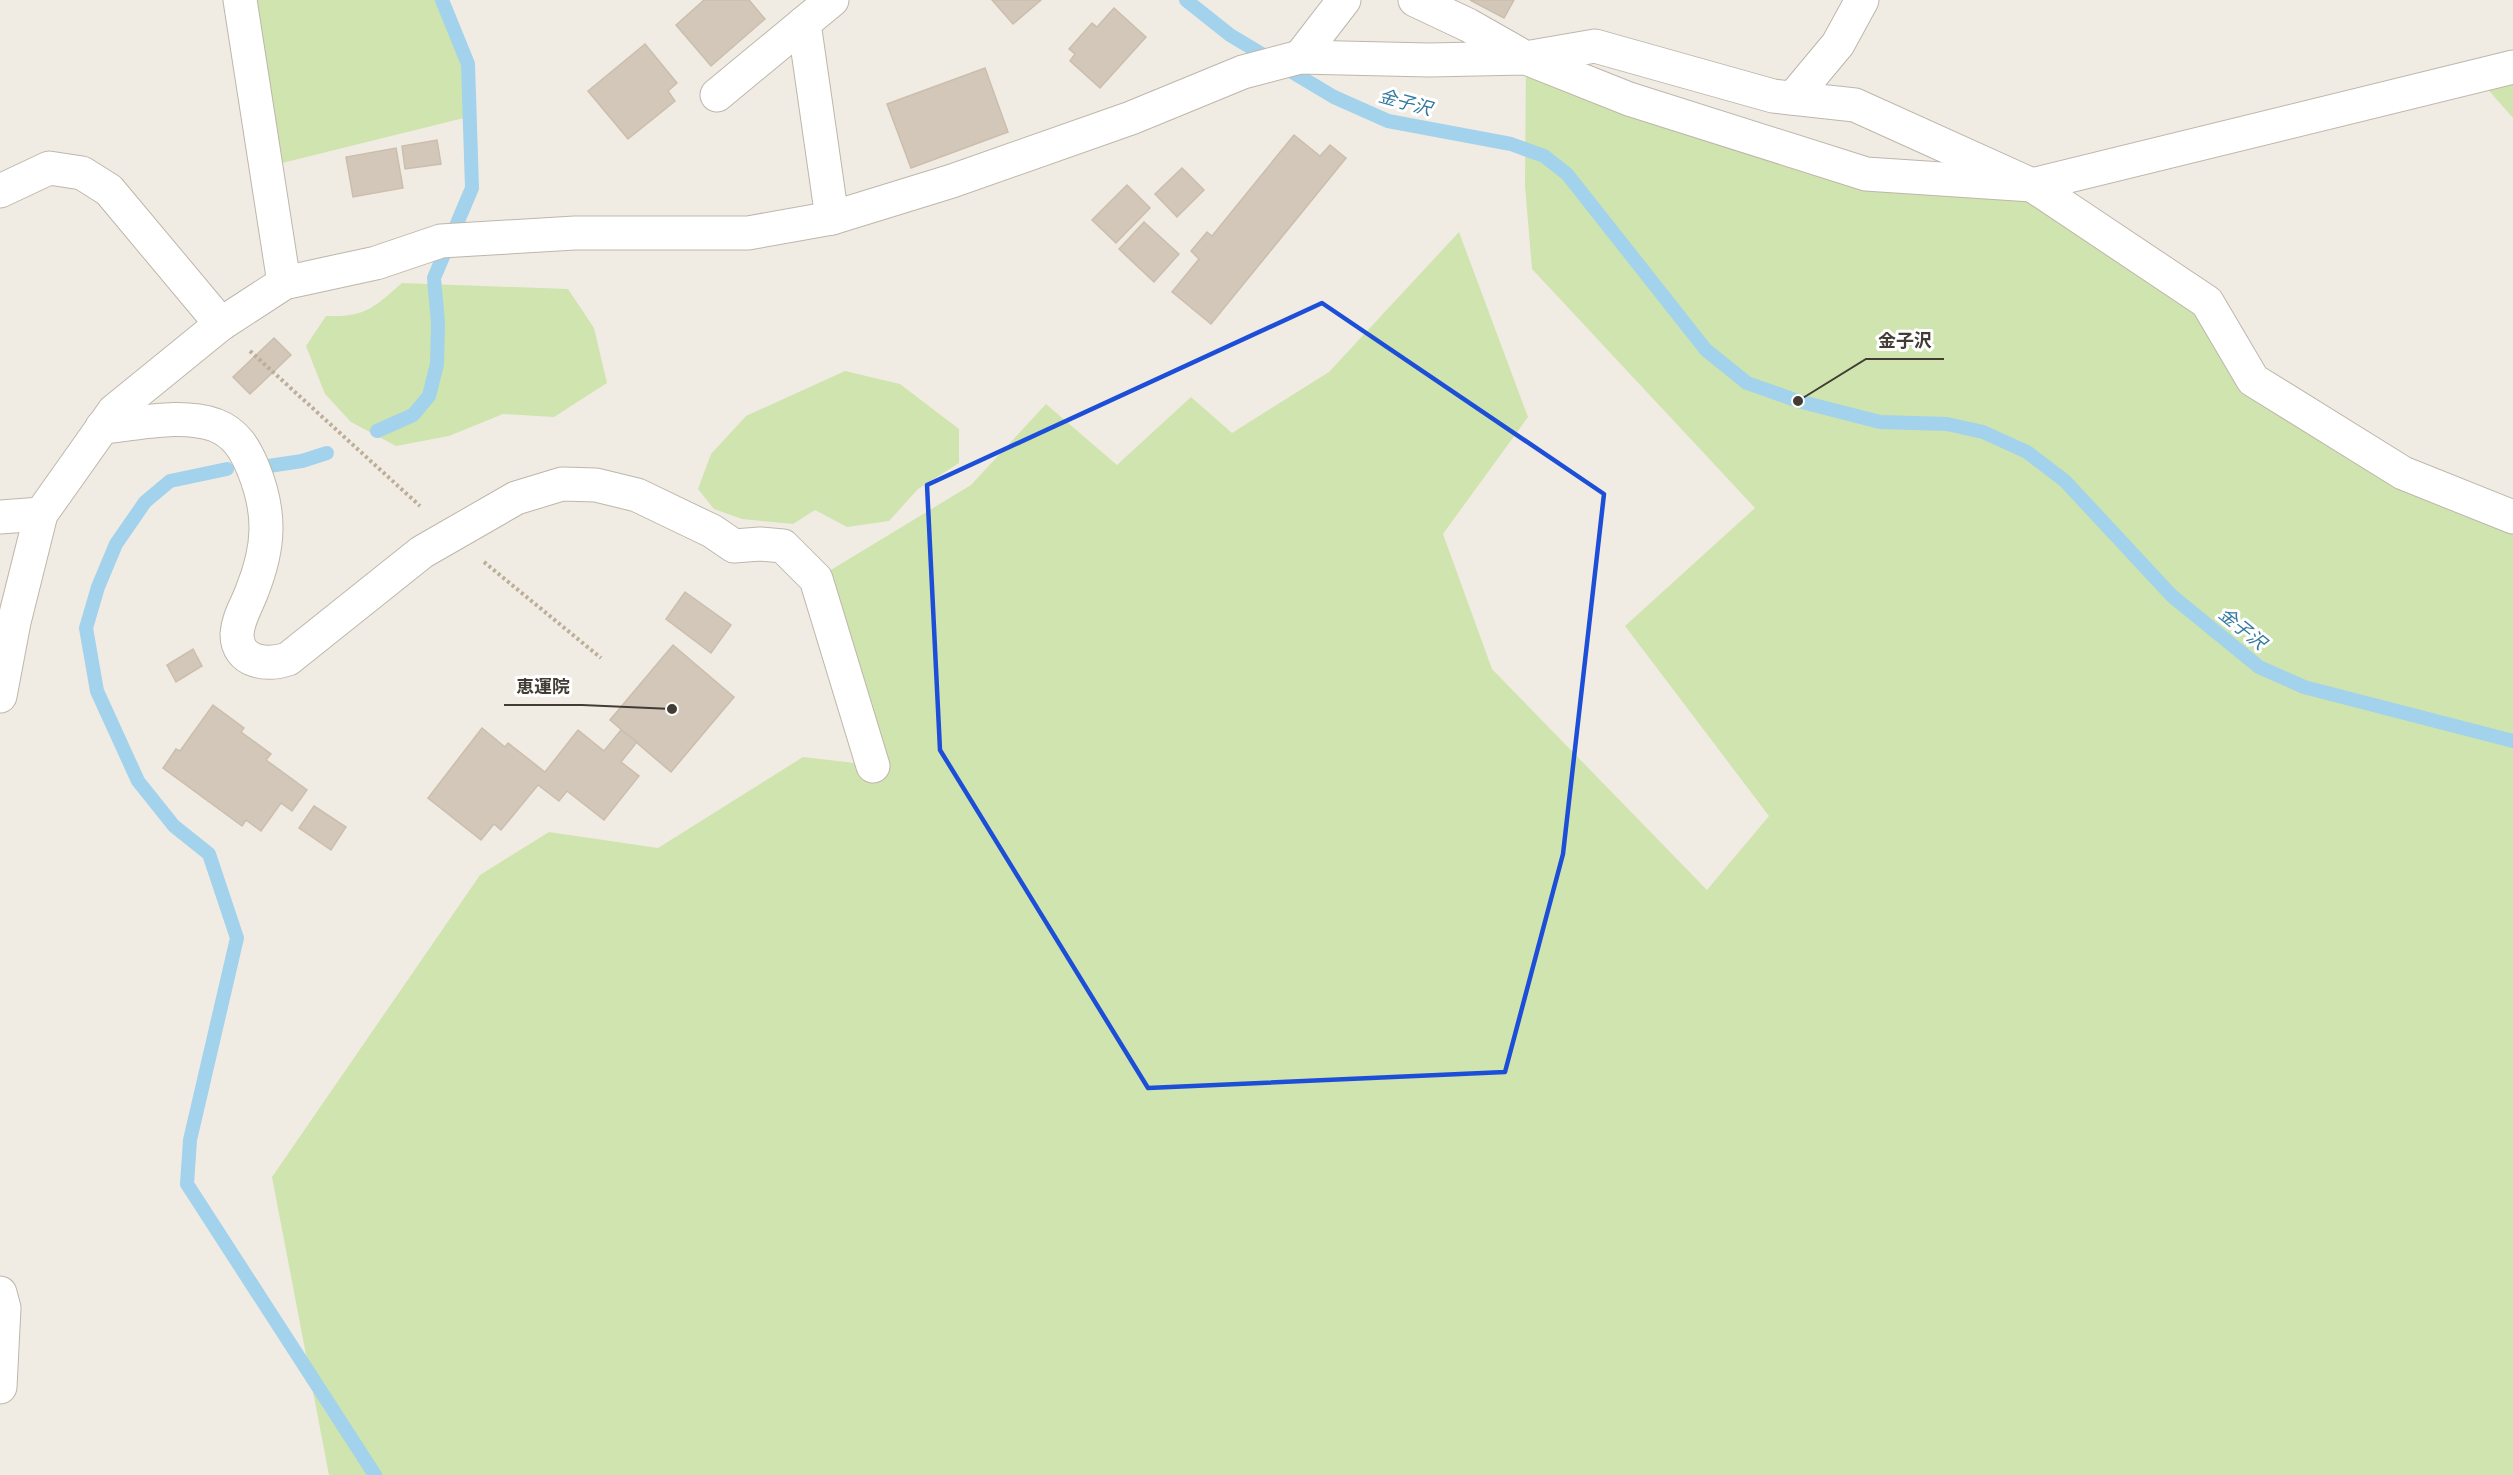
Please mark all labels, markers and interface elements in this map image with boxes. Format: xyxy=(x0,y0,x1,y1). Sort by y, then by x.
water label: 金子沢 xyxy=(1376,84,1436,123)
callout: 金子沢 xyxy=(1866,323,1944,359)
text: 金子沢 xyxy=(1878,329,1932,354)
water label: 金子沢 xyxy=(2213,602,2272,657)
callout: 恵運院 xyxy=(504,669,582,705)
text: 恵運院 xyxy=(516,675,570,700)

